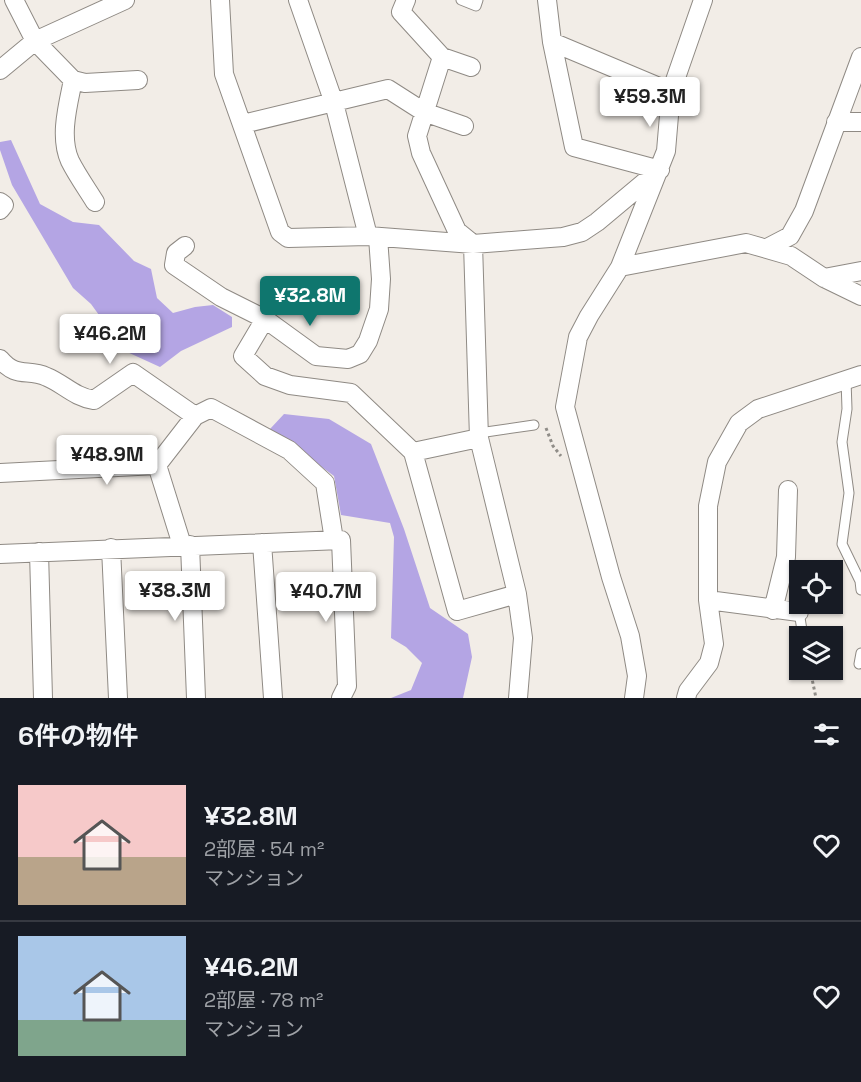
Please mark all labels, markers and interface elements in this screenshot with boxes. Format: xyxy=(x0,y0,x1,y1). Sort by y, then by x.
pin: ¥59.3M xyxy=(601,77,699,128)
text: ¥59.3M xyxy=(614,83,686,109)
pin: ¥32.8M xyxy=(261,276,359,327)
text: ¥32.8M xyxy=(274,282,346,308)
pin: ¥46.2M xyxy=(61,314,159,365)
text: ¥46.2M xyxy=(74,320,146,346)
pin: ¥48.9M xyxy=(58,435,156,486)
text: ¥48.9M xyxy=(70,441,144,467)
map controls xyxy=(789,560,843,680)
button: locate xyxy=(789,560,843,614)
pin: ¥38.3M xyxy=(126,571,224,622)
pin: ¥40.7M xyxy=(277,572,375,623)
text: ¥38.3M xyxy=(139,577,211,603)
text: ¥40.7M xyxy=(290,578,362,604)
button: layers xyxy=(789,626,843,680)
icon: filters xyxy=(810,718,843,751)
text: 6件の物件 xyxy=(18,719,138,753)
text: ¥32.8M xyxy=(204,799,298,833)
icon: home xyxy=(66,809,138,881)
icon: heart xyxy=(810,829,843,862)
text: 2部屋 · 54 m² xyxy=(204,836,324,862)
text: マンション xyxy=(204,865,304,891)
text: ¥46.2M xyxy=(204,950,299,984)
icon: home xyxy=(66,960,138,1032)
icon: heart xyxy=(810,980,843,1013)
text: 2部屋 · 78 m² xyxy=(204,987,323,1013)
text: マンション xyxy=(204,1016,304,1042)

